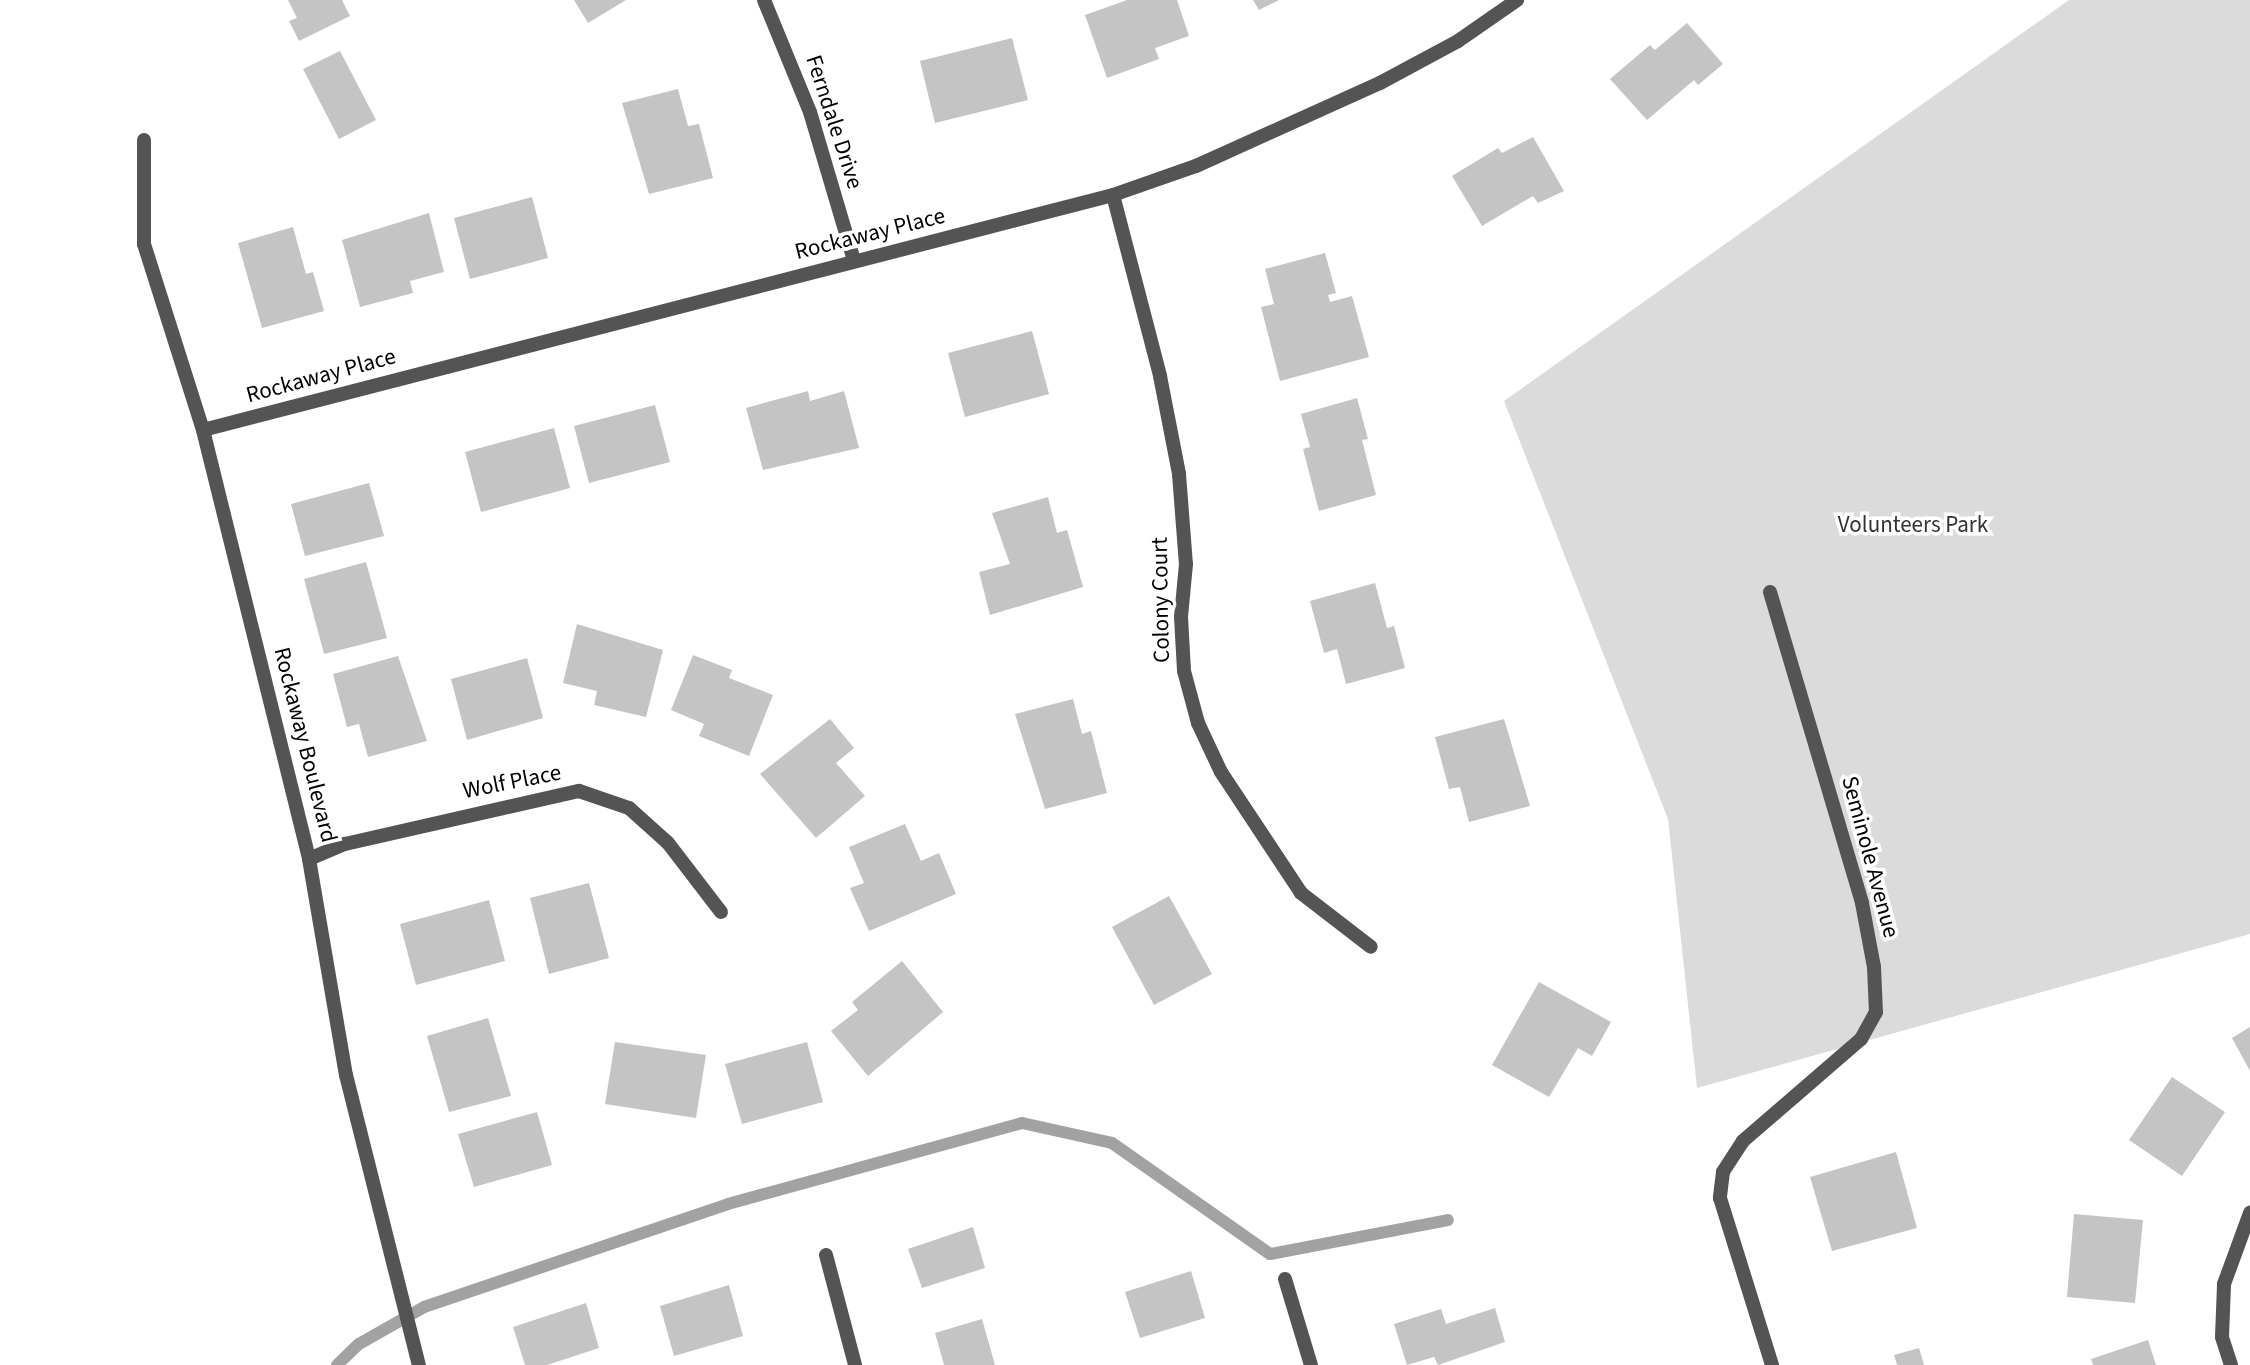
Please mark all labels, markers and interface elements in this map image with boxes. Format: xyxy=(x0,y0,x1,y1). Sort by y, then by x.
street label: Ferndale Drive xyxy=(799,52,869,192)
street label: Rockaway Place xyxy=(792,202,948,266)
street label: Rockaway Place xyxy=(243,343,399,409)
park label: Volunteers Park xyxy=(1838,511,1988,539)
street label: Colony Court xyxy=(1146,537,1176,663)
street label: Rockaway Boulevard xyxy=(267,645,343,845)
street label: Wolf Place xyxy=(460,759,564,805)
street label: Seminole Avenue xyxy=(1835,773,1905,941)

